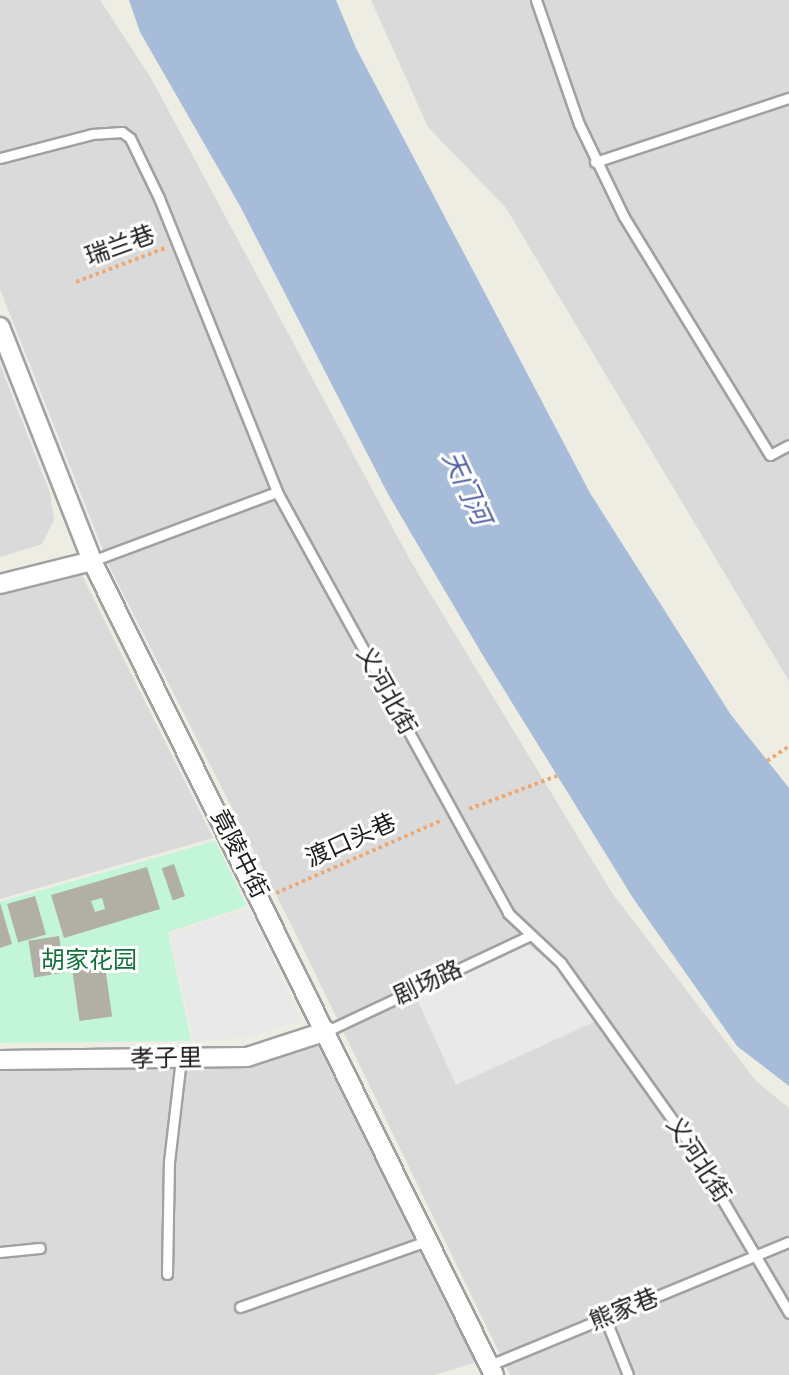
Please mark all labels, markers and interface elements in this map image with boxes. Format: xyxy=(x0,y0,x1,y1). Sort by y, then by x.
street label: 瑞兰巷 xyxy=(81,220,159,272)
water label: 天门河 xyxy=(435,446,497,530)
street label: 义河北街 xyxy=(350,642,422,740)
street label: 竟陵中街 xyxy=(204,805,274,903)
street label: 渡口头巷 xyxy=(301,808,401,874)
park label: 胡家花园 xyxy=(41,947,137,975)
street label: 剧场路 xyxy=(389,955,467,1011)
street label: 孝子里 xyxy=(130,1044,202,1074)
street label: 义河北街 xyxy=(660,1112,736,1208)
street label: 熊家巷 xyxy=(585,1283,663,1337)

